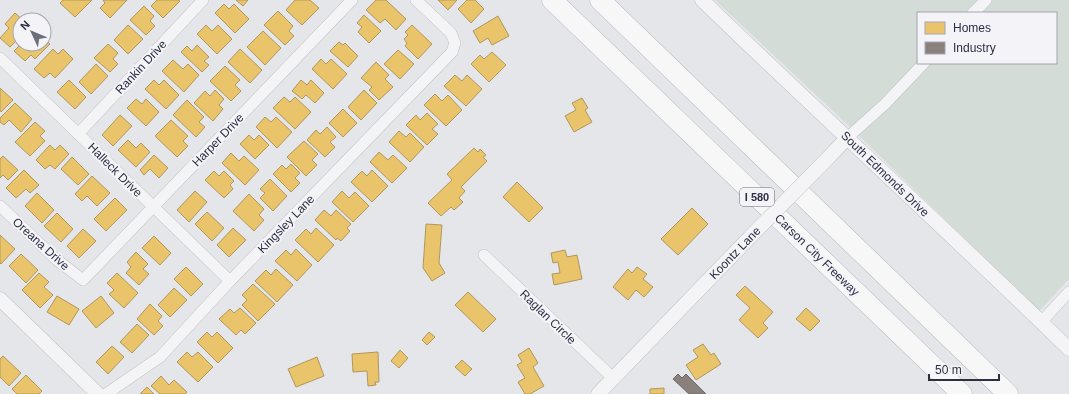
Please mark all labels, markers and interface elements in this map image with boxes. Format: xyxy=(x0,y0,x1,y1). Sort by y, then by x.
north arrow xyxy=(12,12,52,52)
legend xyxy=(917,12,1057,64)
text: N xyxy=(18,18,32,32)
text: Homes xyxy=(953,21,991,35)
street label: Rankin Drive xyxy=(112,37,170,97)
text: Industry xyxy=(953,41,996,55)
street label: Harper Drive xyxy=(189,110,247,169)
street label: South Edmonds Drive xyxy=(838,128,932,220)
street label: Halleck Drive xyxy=(85,140,145,200)
road number: I 580 xyxy=(740,188,774,206)
street label: Kingsley Lane xyxy=(255,192,317,256)
street label: Carson City Freeway xyxy=(772,211,862,299)
street label: Oreana Drive xyxy=(10,215,72,273)
street label: Koontz Lane xyxy=(707,224,764,282)
street label: Raglan Circle xyxy=(517,287,579,347)
scale bar xyxy=(929,356,999,382)
text: 50 m xyxy=(935,363,962,377)

